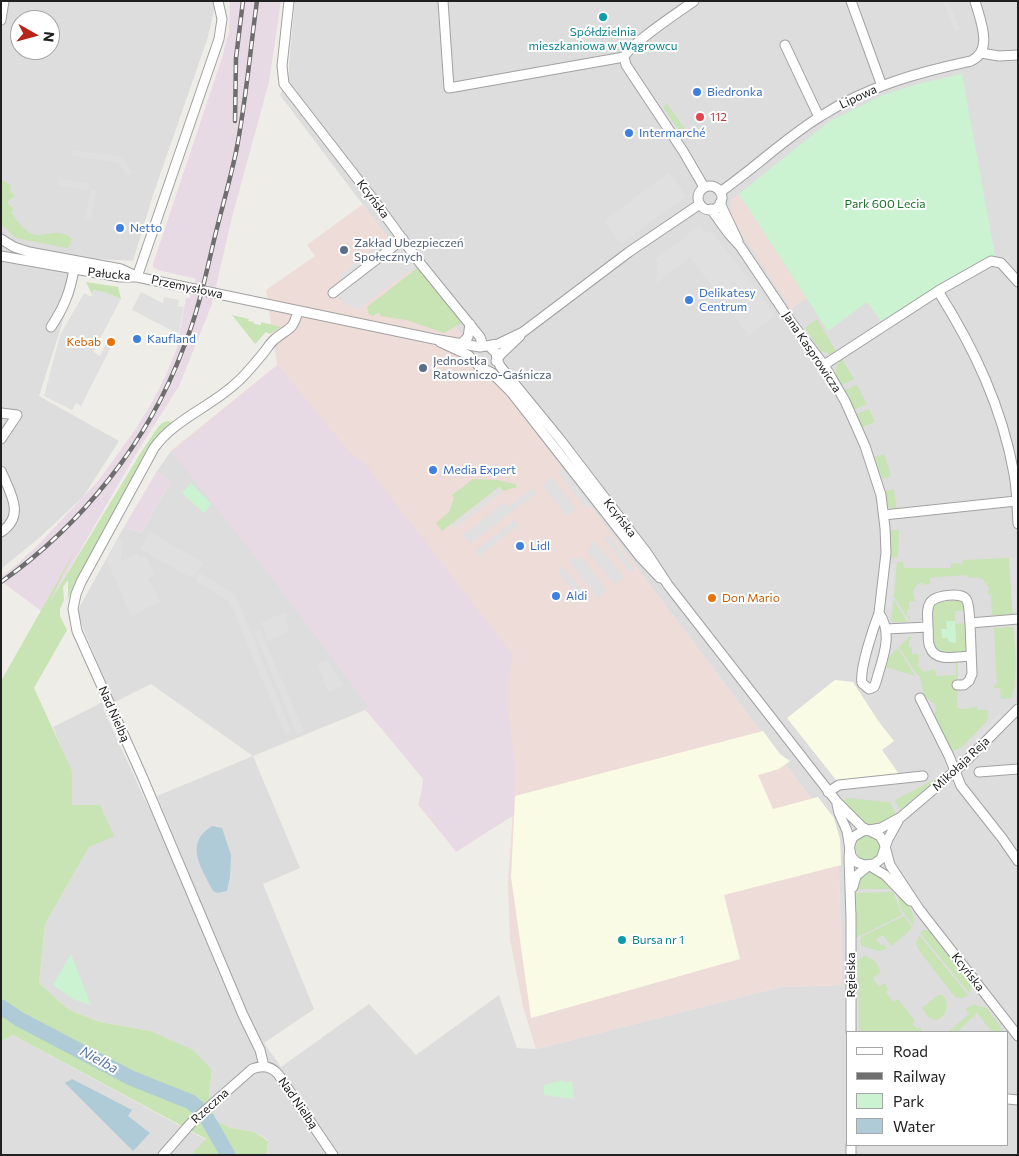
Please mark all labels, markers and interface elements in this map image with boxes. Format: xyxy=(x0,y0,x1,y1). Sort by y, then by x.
north arrow xyxy=(10,10,60,60)
marker: Spółdzielnia mieszkaniowa w Wągrowcu xyxy=(597,11,609,23)
place label: Spółdzielnia mieszkaniowa w Wągrowcu xyxy=(529,25,677,53)
text: N xyxy=(40,31,58,43)
street label: Lipowa xyxy=(837,82,879,112)
place label: Biedronka xyxy=(707,85,763,99)
marker: Biedronka xyxy=(691,86,703,98)
place label: 112 xyxy=(710,110,727,124)
marker: 112 xyxy=(694,111,706,123)
place label: Intermarché xyxy=(639,126,706,140)
marker: Intermarché xyxy=(623,127,635,139)
street label: Kcyńska xyxy=(354,177,392,221)
park label: Park 600 Lecia xyxy=(844,197,926,211)
place label: Netto xyxy=(130,221,162,235)
marker: Netto xyxy=(114,222,126,234)
place label: Zakład Ubezpieczeń Społecznych xyxy=(354,236,464,264)
marker: Zakład Ubezpieczeń Społecznych xyxy=(338,244,350,256)
street label: Pałucka xyxy=(87,265,131,283)
street label: Przemysłowa xyxy=(150,272,224,302)
place label: Delikatesy Centrum xyxy=(699,286,756,314)
marker: Delikatesy Centrum xyxy=(683,294,695,306)
street label: Jana Kasprowicza xyxy=(780,309,844,395)
place label: Kaufland xyxy=(147,332,196,346)
marker: Kaufland xyxy=(131,333,143,345)
place label: Kebab xyxy=(67,335,101,349)
marker: Kebab xyxy=(105,336,117,348)
place label: Jednostka Ratowniczo-Gaśnicza xyxy=(433,354,551,382)
marker: Jednostka Ratowniczo-Gaśnicza xyxy=(417,362,429,374)
place label: Media Expert xyxy=(443,463,516,477)
marker: Media Expert xyxy=(427,464,439,476)
street label: Kcyńska xyxy=(601,496,639,540)
place label: Lidl xyxy=(530,539,550,553)
marker: Lidl xyxy=(514,540,526,552)
place label: Aldi xyxy=(566,589,587,603)
marker: Aldi xyxy=(550,590,562,602)
place label: Don Mario xyxy=(722,591,780,605)
marker: Don Mario xyxy=(706,592,718,604)
street label: Nad Nielbą xyxy=(95,684,133,744)
street label: Mikołaja Reja xyxy=(929,734,993,794)
place label: Bursa nr 1 xyxy=(632,933,684,947)
marker: Bursa nr 1 xyxy=(616,934,628,946)
street label: Kcyńska xyxy=(949,950,987,994)
street label: Rgielska xyxy=(844,952,858,998)
legend xyxy=(846,1031,1009,1146)
text: Road xyxy=(893,1042,928,1060)
water label: Nielba xyxy=(77,1043,121,1077)
text: Railway xyxy=(893,1067,946,1085)
street label: Nad Nielbą xyxy=(275,1075,321,1131)
street label: Rzeczna xyxy=(188,1085,232,1127)
text: Park xyxy=(893,1092,924,1110)
text: Water xyxy=(893,1117,935,1135)

